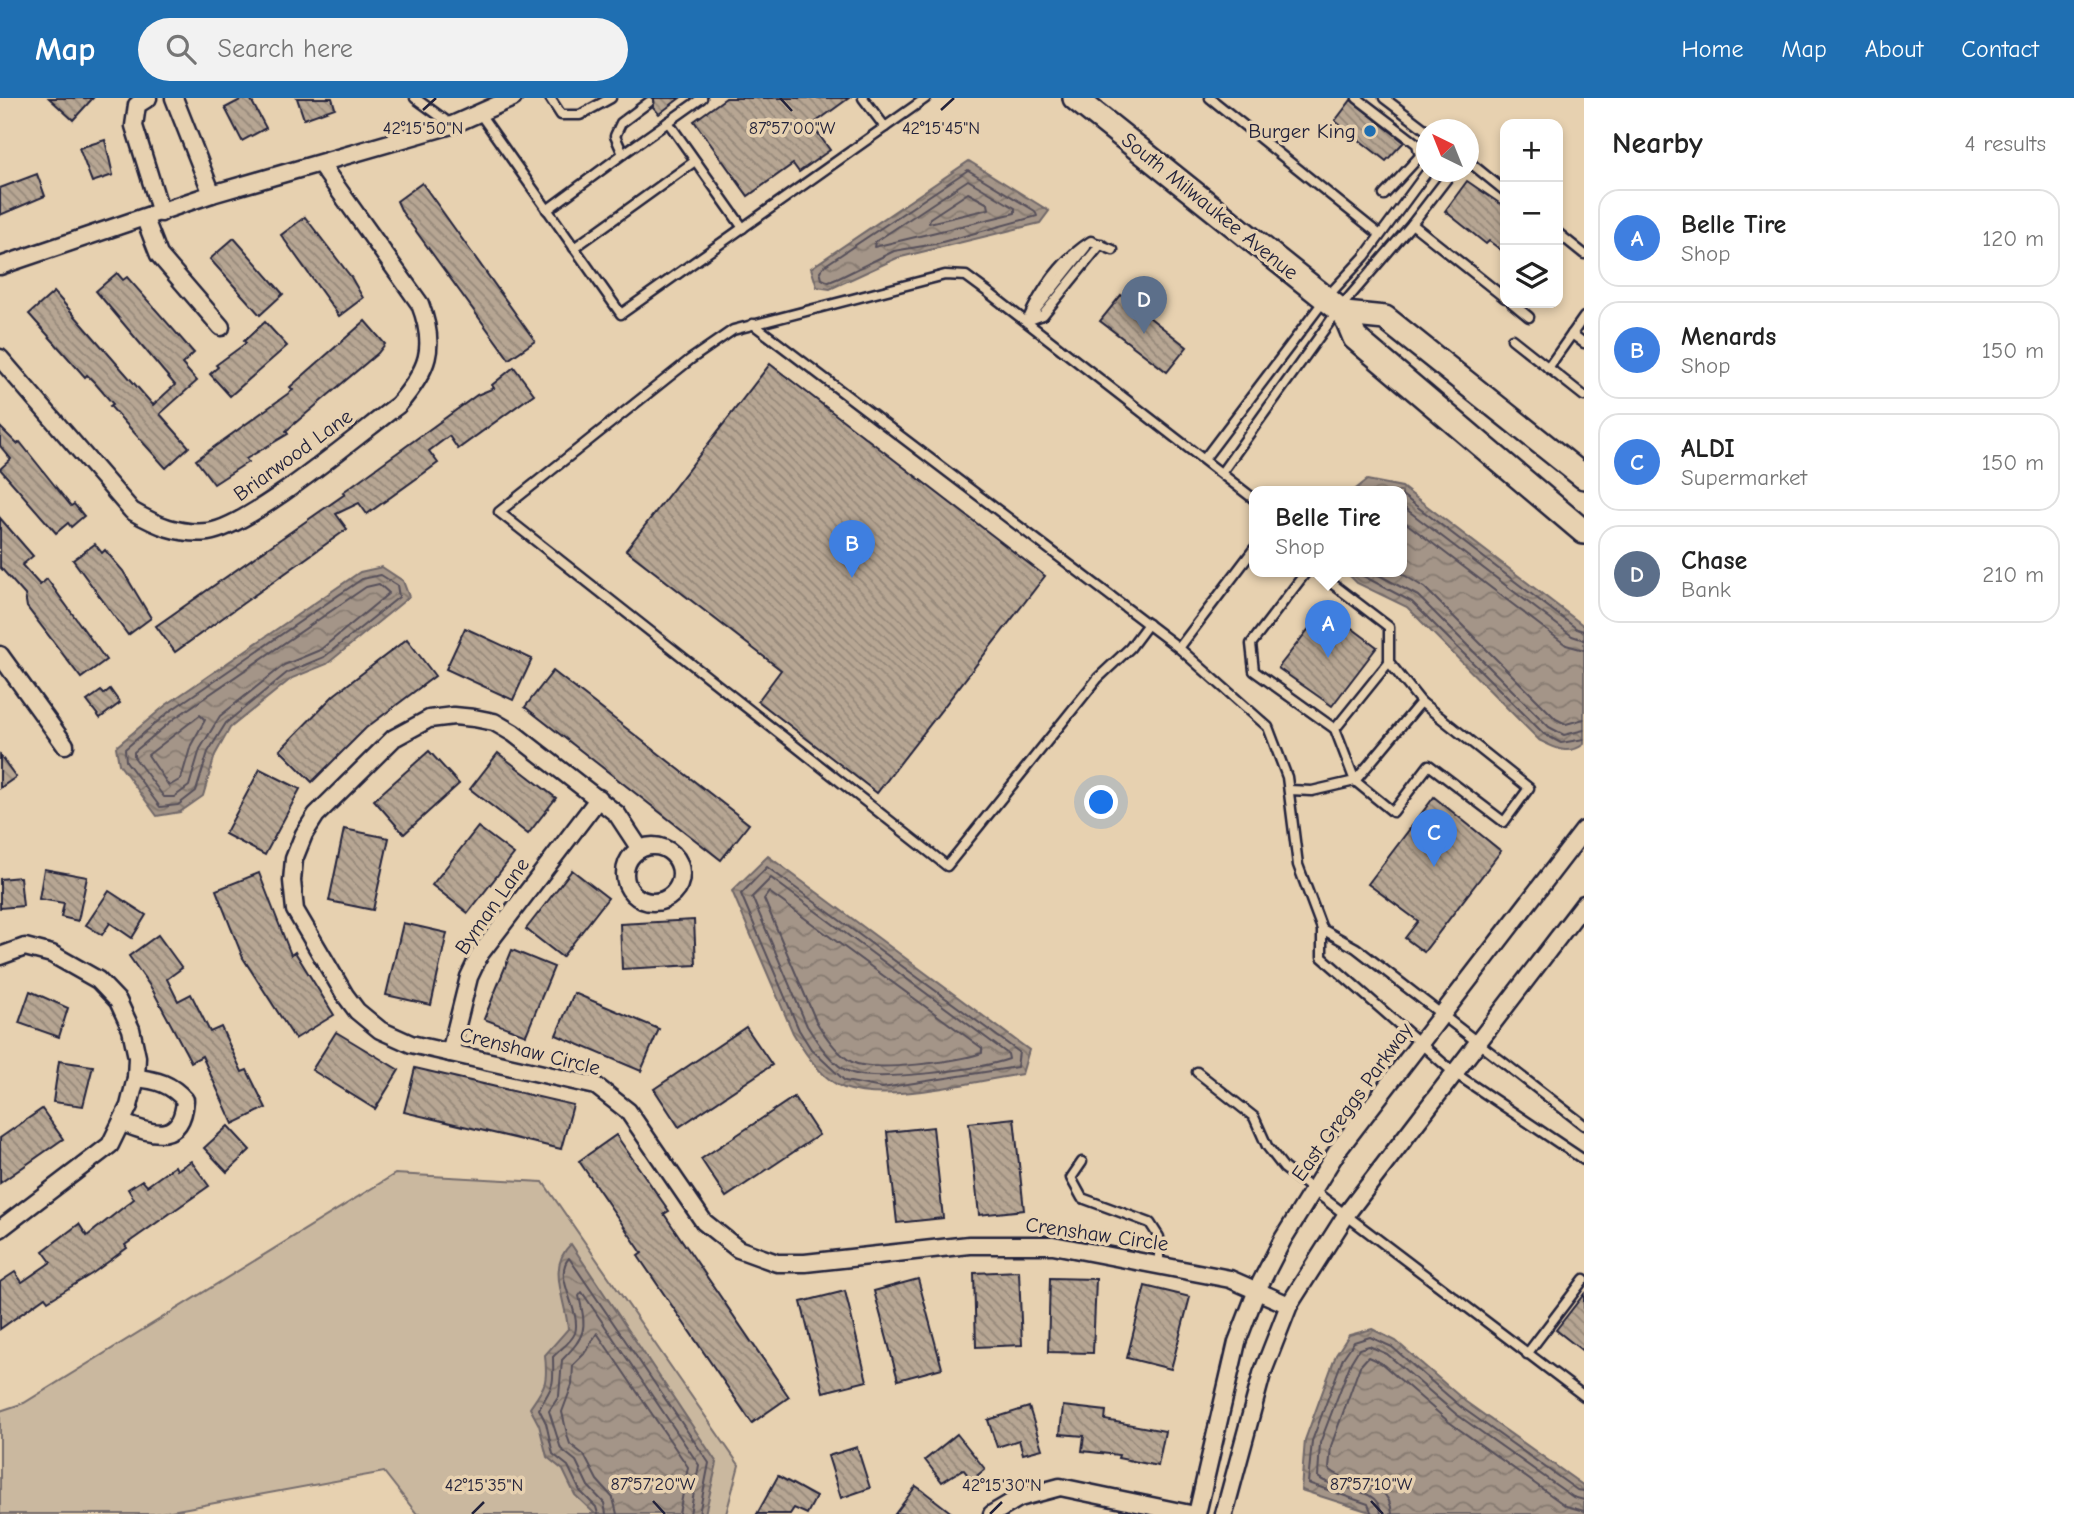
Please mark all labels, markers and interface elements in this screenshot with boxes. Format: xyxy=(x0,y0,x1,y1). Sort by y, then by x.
search box xyxy=(138,18,628,81)
text: Map xyxy=(35,30,96,68)
icon: search xyxy=(162,30,200,68)
text: Search here xyxy=(218,34,353,64)
text: Home xyxy=(1682,35,1743,63)
text: Map xyxy=(1781,35,1827,63)
text: About xyxy=(1865,35,1923,63)
text: Contact xyxy=(1961,35,2039,63)
text: 42°15'50"N xyxy=(383,118,463,139)
text: 87°57'00"W xyxy=(749,118,836,139)
text: 42°15'45"N xyxy=(902,118,980,139)
place label: Burger King xyxy=(1248,119,1356,143)
north arrow xyxy=(1416,119,1479,182)
map controls xyxy=(1500,119,1563,308)
button: + xyxy=(1500,119,1563,182)
marker: Burger King xyxy=(1362,123,1378,139)
text: Nearby xyxy=(1612,126,1703,161)
street label: South Milwaukee Avenue xyxy=(1117,127,1303,285)
text: 4 results xyxy=(1964,130,2046,157)
button: − xyxy=(1500,182,1563,245)
text: Belle Tire xyxy=(1681,210,1786,240)
text: A xyxy=(1631,225,1643,252)
text: 120 m xyxy=(1982,225,2044,252)
text: Shop xyxy=(1681,240,1730,267)
button: layers xyxy=(1500,245,1563,308)
pin: D xyxy=(1121,276,1167,334)
text: Menards xyxy=(1681,322,1776,352)
text: B xyxy=(1630,337,1644,364)
text: 150 m xyxy=(1982,337,2044,364)
text: Shop xyxy=(1681,352,1730,379)
street label: Briarwood Lane xyxy=(229,404,357,506)
text: ALDI xyxy=(1681,434,1735,464)
text: C xyxy=(1630,449,1644,476)
text: 150 m xyxy=(1982,449,2044,476)
text: Supermarket xyxy=(1681,464,1807,491)
popup xyxy=(1249,486,1407,577)
text: Belle Tire xyxy=(1275,503,1381,533)
pin: B xyxy=(829,520,875,578)
text: Shop xyxy=(1275,533,1325,560)
text: Chase xyxy=(1681,546,1747,576)
text: D xyxy=(1630,561,1644,588)
text: 210 m xyxy=(1982,561,2044,588)
text: Bank xyxy=(1681,576,1731,603)
pin: A xyxy=(1305,600,1351,658)
your location xyxy=(1084,785,1118,819)
pin: C xyxy=(1411,809,1457,867)
street label: Byman Lane xyxy=(450,853,534,959)
street label: East Greggs Parkway xyxy=(1287,1018,1418,1186)
street label: Crenshaw Circle xyxy=(457,1022,603,1080)
street label: Crenshaw Circle xyxy=(1024,1212,1170,1256)
text: 87°57'20"W xyxy=(611,1474,696,1495)
text: 87°57'10"W xyxy=(1330,1474,1413,1495)
text: 42°15'35"N xyxy=(445,1475,523,1496)
text: 42°15'30"N xyxy=(962,1475,1042,1496)

